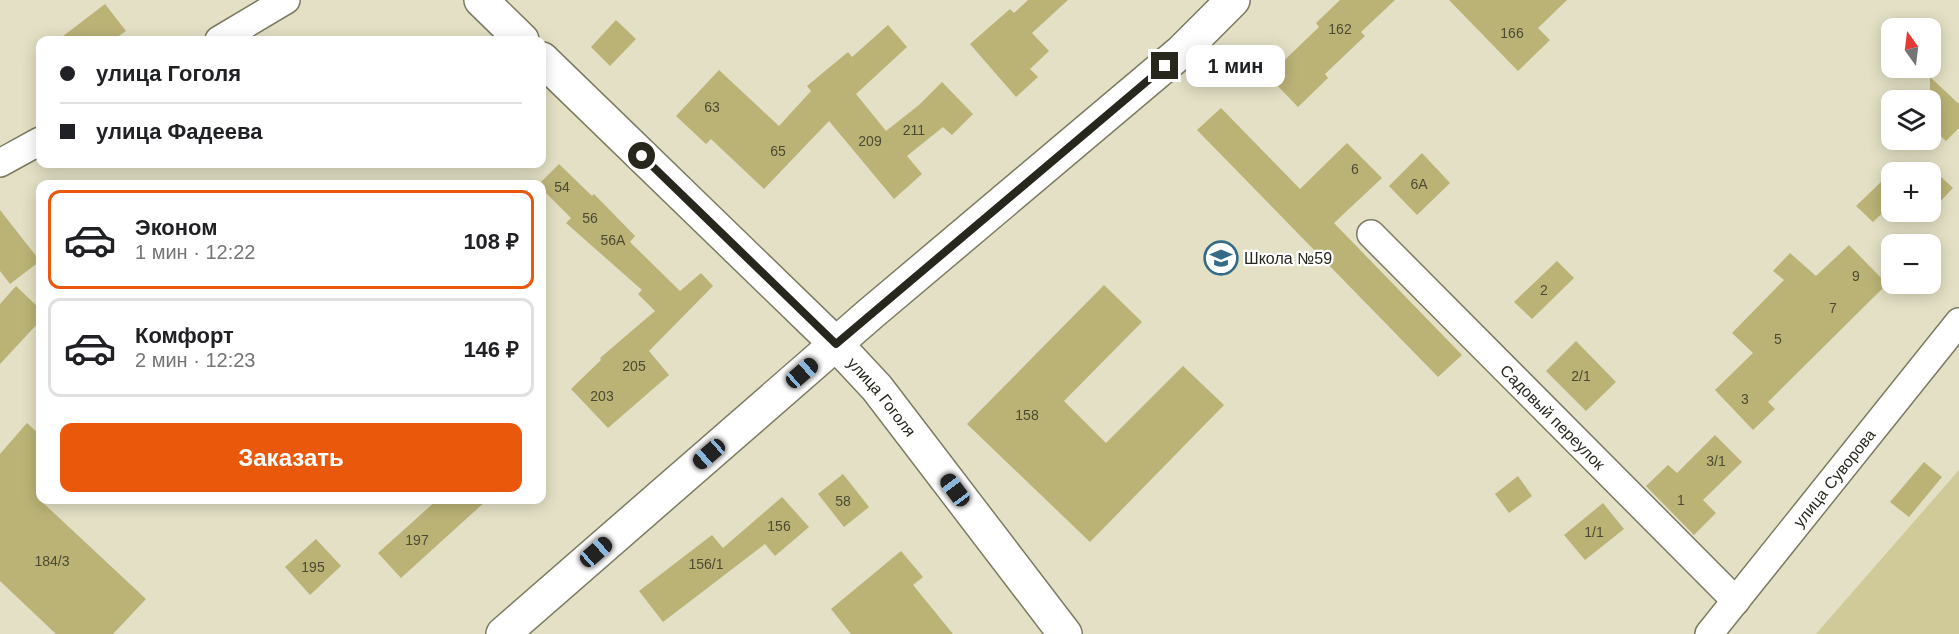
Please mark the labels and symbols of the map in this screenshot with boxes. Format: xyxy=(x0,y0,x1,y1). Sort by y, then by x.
north arrow xyxy=(1881,18,1941,78)
house number: 162 xyxy=(1328,21,1352,37)
house number: 166 xyxy=(1500,25,1524,41)
callout: 1 мин xyxy=(1186,45,1285,87)
route end xyxy=(1151,52,1178,79)
house number: 63 xyxy=(704,99,720,115)
house number: 211 xyxy=(903,122,925,138)
house number: 209 xyxy=(858,133,882,149)
route start xyxy=(628,142,655,169)
house number: 65 xyxy=(770,143,786,159)
house number: 6 xyxy=(1351,161,1359,177)
house number: 6А xyxy=(1410,176,1428,192)
house number: 54 xyxy=(554,179,570,195)
house number: 56 xyxy=(582,210,598,226)
house number: 56А xyxy=(601,232,626,248)
school or university icon: Школа №59 xyxy=(1203,240,1239,276)
place label: Школа №59 xyxy=(1244,250,1332,267)
house number: 9 xyxy=(1852,268,1860,284)
house number: 2 xyxy=(1540,282,1548,298)
house number: 7 xyxy=(1829,300,1837,316)
house number: 5 xyxy=(1774,331,1782,347)
car xyxy=(783,354,821,392)
street label: улица Гоголя xyxy=(844,354,919,440)
house number: 205 xyxy=(622,358,646,374)
street label: Садовый переулок xyxy=(1497,361,1609,474)
house number: 2/1 xyxy=(1571,368,1591,384)
house number: 203 xyxy=(590,388,614,404)
house number: 3 xyxy=(1741,391,1749,407)
house number: 158 xyxy=(1015,407,1039,423)
street label: улица Суворова xyxy=(1790,426,1879,530)
car xyxy=(690,435,728,473)
house number: 3/1 xyxy=(1706,453,1726,469)
car xyxy=(937,470,973,510)
house number: 1 xyxy=(1677,492,1685,508)
house number: 58 xyxy=(835,493,851,509)
house number: 156 xyxy=(767,518,791,534)
house number: 1/1 xyxy=(1584,524,1604,540)
house number: 197 xyxy=(405,532,429,548)
car xyxy=(577,533,615,571)
house number: 184/3 xyxy=(34,553,70,569)
house number: 156/1 xyxy=(688,556,724,572)
house number: 195 xyxy=(301,559,325,575)

